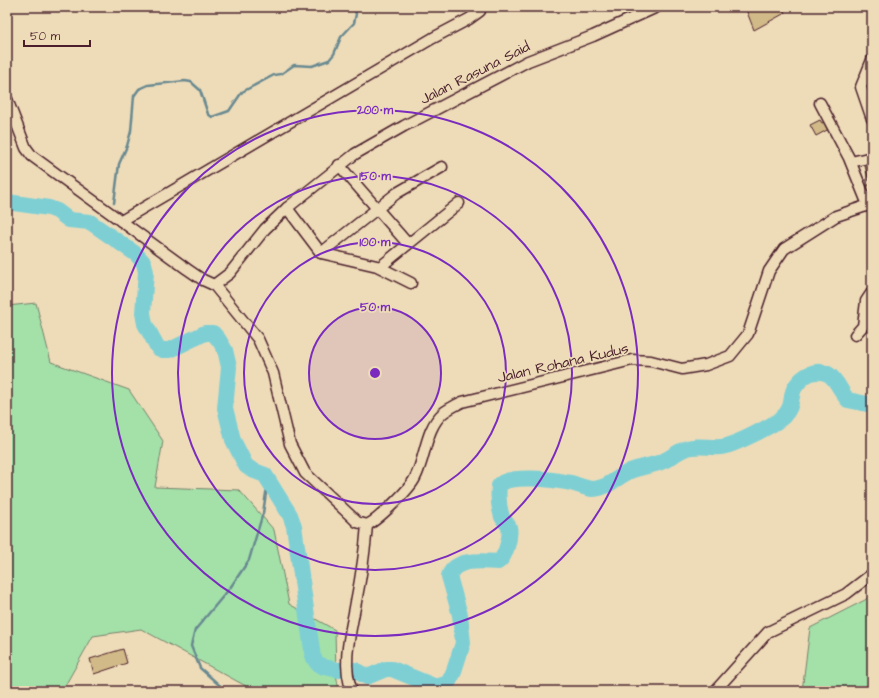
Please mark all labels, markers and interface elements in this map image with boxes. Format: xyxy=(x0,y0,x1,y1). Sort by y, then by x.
scale bar xyxy=(24,22,90,48)
text: 50 m xyxy=(30,28,61,45)
street label: Jalan Rasuna Said xyxy=(416,36,534,110)
text: 200 m xyxy=(356,102,394,119)
text: 150 m xyxy=(359,168,392,185)
text: 100 m xyxy=(360,234,391,251)
text: 50 m xyxy=(360,299,391,316)
street label: Jalan Rohana Kudus xyxy=(495,338,631,388)
centre of rings xyxy=(368,366,382,380)

